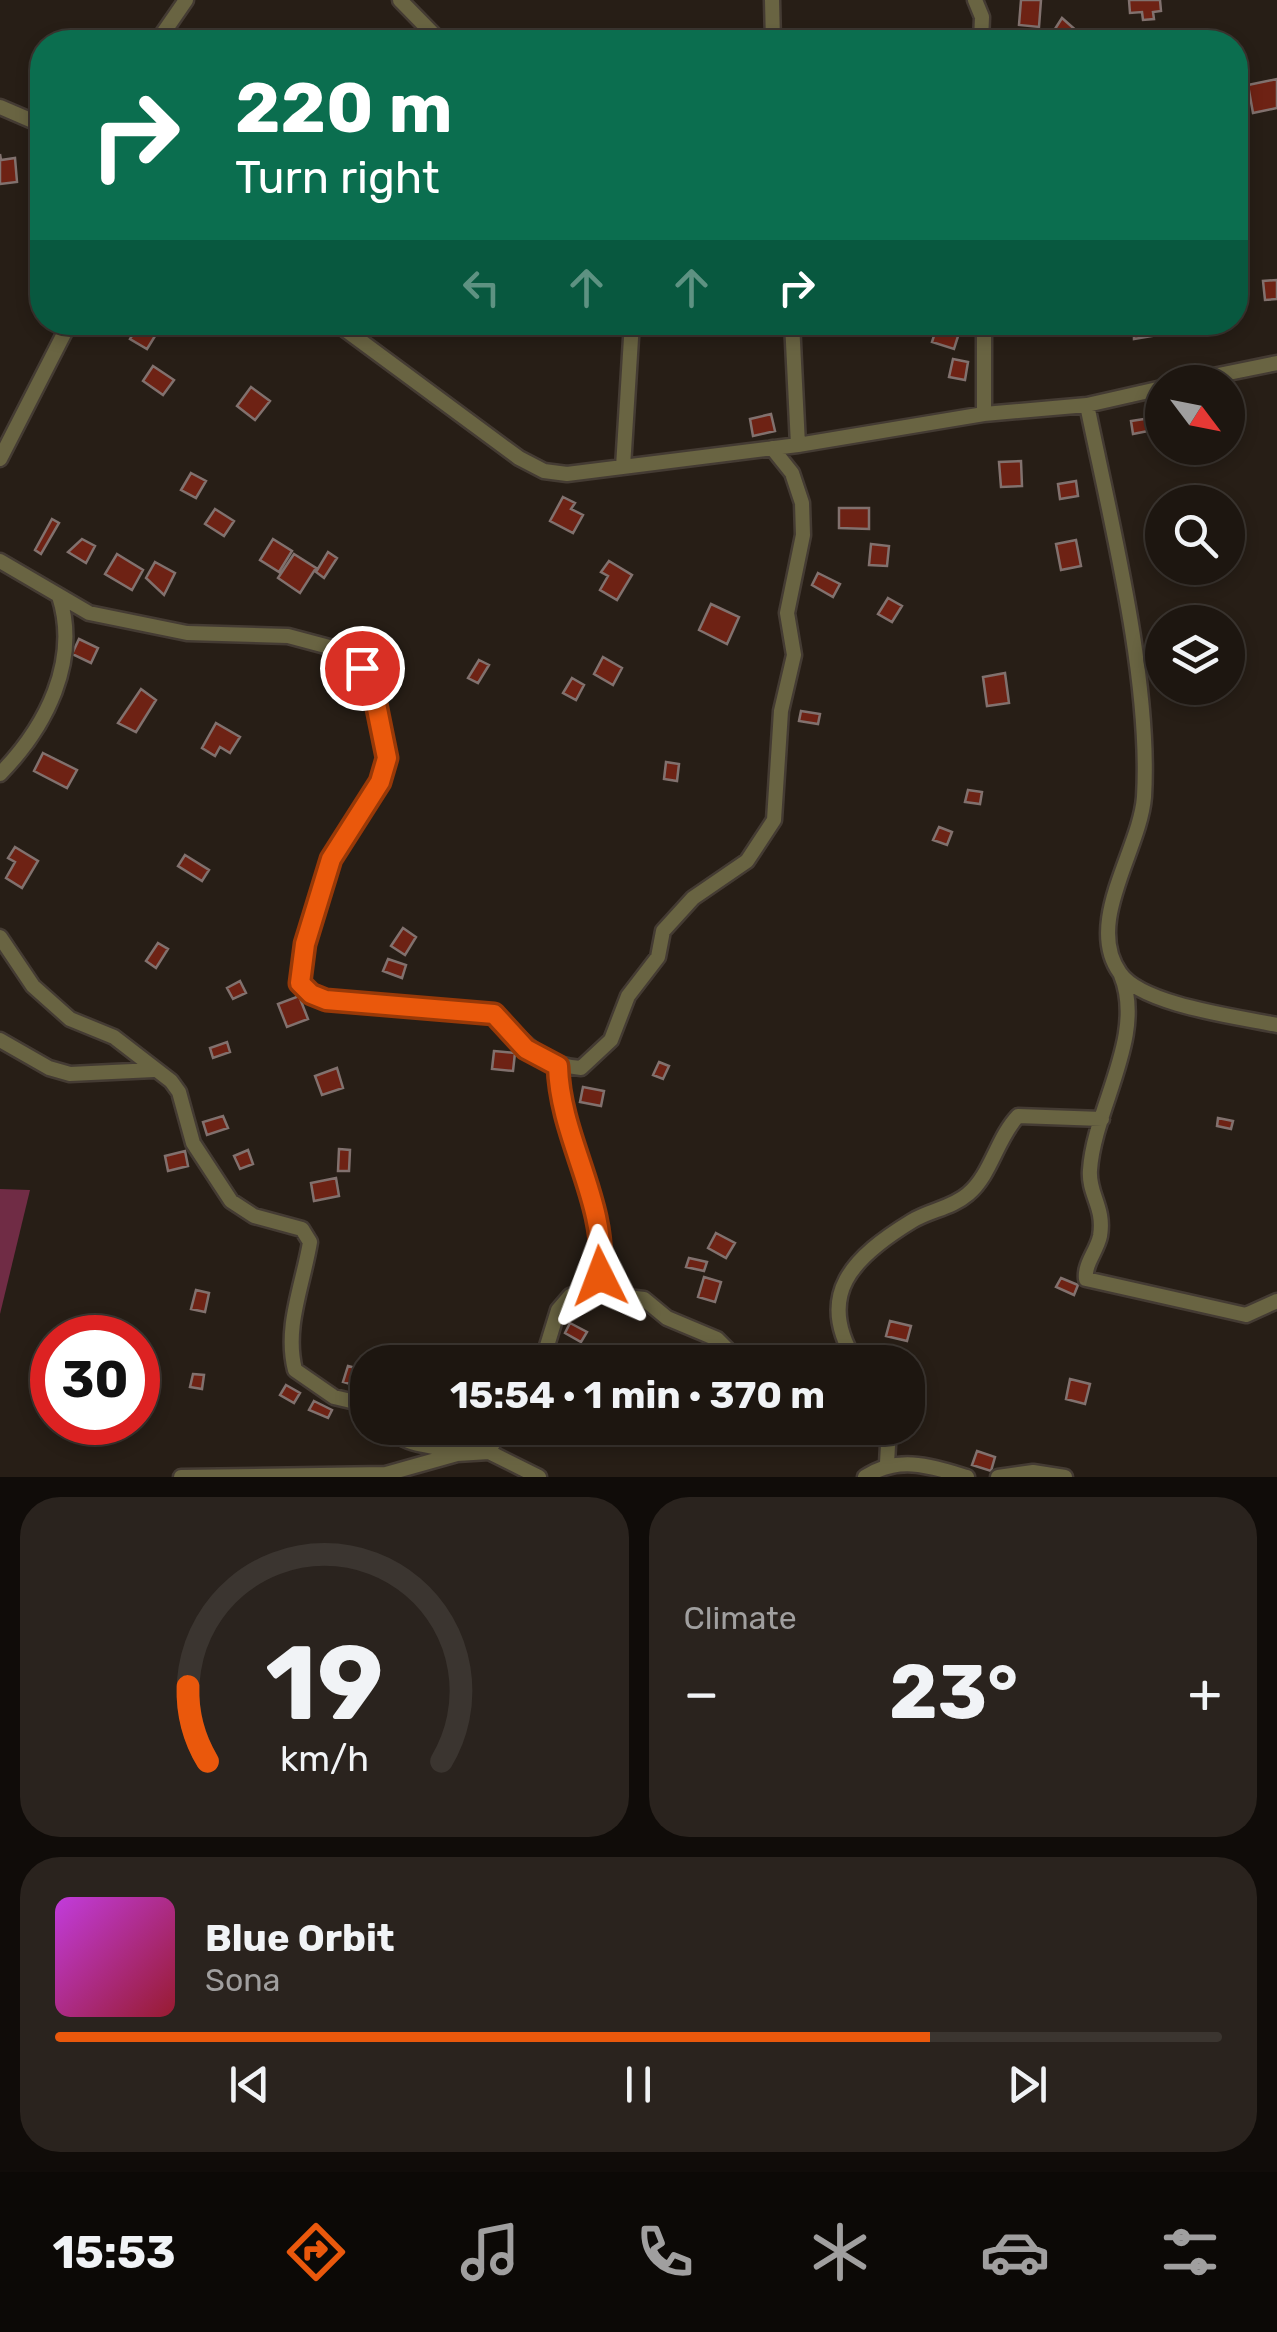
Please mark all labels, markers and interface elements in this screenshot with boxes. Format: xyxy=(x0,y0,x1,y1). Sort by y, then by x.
text: 220 m xyxy=(235,67,453,150)
icon: right xyxy=(70,70,200,200)
text: Turn right xyxy=(235,151,439,204)
icon: left xyxy=(454,260,509,315)
icon: ahead xyxy=(559,260,614,315)
icon: ahead xyxy=(664,260,719,315)
icon: right xyxy=(769,260,824,315)
north arrow xyxy=(1145,365,1245,465)
map controls xyxy=(1145,365,1245,705)
button: search xyxy=(1145,485,1245,585)
button: layers xyxy=(1145,605,1245,705)
pin xyxy=(320,626,405,711)
icon: arrive xyxy=(335,641,390,696)
position arrow xyxy=(548,1224,652,1328)
speed limit sign: 30 xyxy=(30,1315,160,1445)
text: 15:54 · 1 min · 370 m xyxy=(450,1372,825,1418)
text: Climate xyxy=(684,1599,797,1637)
text: 19 xyxy=(265,1622,383,1745)
text: 23° xyxy=(889,1648,1018,1737)
text: − xyxy=(684,1661,719,1726)
text: + xyxy=(1188,1661,1222,1726)
text: km/h xyxy=(280,1738,369,1780)
text: Blue Orbit xyxy=(205,1915,395,1961)
text: Sona xyxy=(205,1961,280,1999)
icon: previous xyxy=(222,2057,277,2112)
icon: pause xyxy=(611,2057,666,2112)
icon: next xyxy=(1000,2057,1055,2112)
icon: directions xyxy=(281,2217,351,2287)
icon: music xyxy=(455,2217,525,2287)
icon: phone xyxy=(630,2217,700,2287)
icon: climate xyxy=(805,2217,875,2287)
icon: car xyxy=(980,2217,1050,2287)
icon: filters xyxy=(1155,2217,1225,2287)
text: 15:53 xyxy=(52,2226,176,2279)

